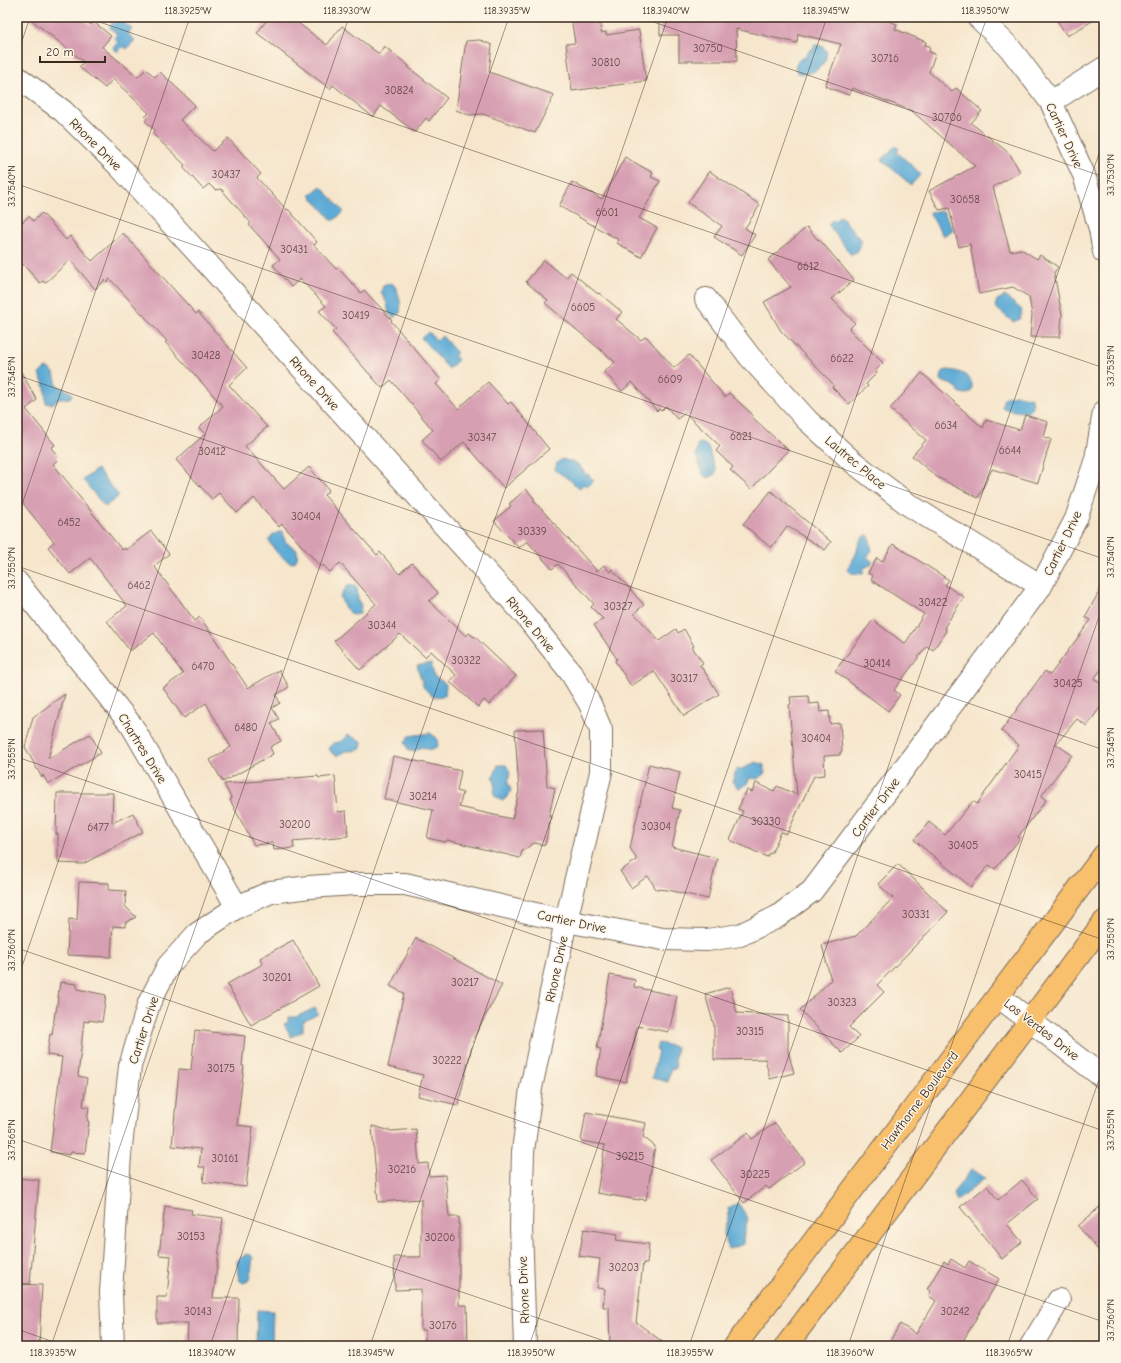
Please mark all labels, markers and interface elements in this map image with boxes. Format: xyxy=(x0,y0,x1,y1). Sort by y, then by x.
text: 118.3925°W xyxy=(165,5,212,17)
text: 118.3930°W xyxy=(323,5,371,17)
text: 118.3935°W xyxy=(484,5,531,17)
text: 118.3940°W xyxy=(642,5,690,17)
text: 118.3945°W xyxy=(803,5,850,17)
text: 118.3950°W xyxy=(961,5,1009,17)
scale bar xyxy=(40,38,105,64)
house number: 30750 xyxy=(693,42,723,55)
text: 20 m xyxy=(46,45,74,59)
house number: 30716 xyxy=(871,52,899,65)
house number: 30810 xyxy=(592,56,621,69)
house number: 30824 xyxy=(385,84,413,97)
street label: Cartier Drive xyxy=(1043,100,1086,171)
house number: 30706 xyxy=(932,111,962,124)
street label: Rhone Drive xyxy=(66,115,125,174)
text: 33.7530°N xyxy=(1105,154,1117,196)
text: 33.7540°N xyxy=(6,165,18,207)
house number: 30437 xyxy=(212,168,240,181)
house number: 30658 xyxy=(950,193,980,206)
house number: 6601 xyxy=(596,206,618,219)
house number: 30431 xyxy=(280,243,308,256)
house number: 6612 xyxy=(797,260,819,273)
house number: 6605 xyxy=(571,301,595,314)
house number: 30419 xyxy=(342,309,370,322)
text: 33.7535°N xyxy=(1105,345,1117,387)
house number: 30428 xyxy=(191,349,221,362)
house number: 6622 xyxy=(830,352,854,365)
street label: Rhone Drive xyxy=(286,353,343,414)
text: 33.7545°N xyxy=(6,356,18,398)
house number: 6609 xyxy=(658,373,682,386)
house number: 6634 xyxy=(935,419,957,432)
house number: 6621 xyxy=(730,430,752,443)
house number: 30347 xyxy=(468,431,496,444)
street label: Lautrec Place xyxy=(822,433,890,493)
house number: 6644 xyxy=(999,444,1021,457)
house number: 30412 xyxy=(198,445,226,458)
street label: Cartier Drive xyxy=(1040,508,1085,578)
house number: 30404 xyxy=(291,510,321,523)
house number: 6452 xyxy=(57,516,81,529)
house number: 30339 xyxy=(517,525,547,538)
text: 33.7540°N xyxy=(1105,536,1117,578)
text: 33.7550°N xyxy=(6,547,18,589)
house number: 6462 xyxy=(127,579,151,592)
street label: Rhone Drive xyxy=(503,594,558,655)
house number: 30422 xyxy=(918,596,948,609)
house number: 30327 xyxy=(604,600,632,613)
house number: 30344 xyxy=(368,619,396,632)
house number: 30322 xyxy=(451,654,481,667)
house number: 30414 xyxy=(863,657,891,670)
house number: 6470 xyxy=(191,660,215,673)
house number: 30317 xyxy=(670,672,698,685)
house number: 30425 xyxy=(1053,677,1083,690)
street label: Chartres Drive xyxy=(115,710,170,786)
house number: 6480 xyxy=(234,721,258,734)
text: 33.7545°N xyxy=(1105,727,1117,769)
house number: 30404 xyxy=(801,732,831,745)
text: 33.7555°N xyxy=(6,738,18,780)
house number: 30415 xyxy=(1014,768,1042,781)
street label: Cartier Drive xyxy=(848,774,903,840)
house number: 30214 xyxy=(409,790,437,803)
house number: 30330 xyxy=(751,815,781,828)
house number: 30200 xyxy=(279,818,311,831)
house number: 30304 xyxy=(641,820,671,833)
house number: 6477 xyxy=(87,821,109,834)
house number: 30405 xyxy=(948,839,978,852)
street label: Cartier Drive xyxy=(536,907,608,936)
house number: 30331 xyxy=(902,908,930,921)
text: 33.7550°N xyxy=(1105,918,1117,960)
text: 33.7560°N xyxy=(6,929,18,971)
street label: Rhone Drive xyxy=(542,934,571,1004)
house number: 30201 xyxy=(262,971,292,984)
house number: 30217 xyxy=(451,976,479,989)
street label: Cartier Drive xyxy=(125,994,162,1066)
street label: Los Verdes Drive xyxy=(1001,995,1083,1064)
house number: 30323 xyxy=(827,996,857,1009)
house number: 30315 xyxy=(736,1025,764,1038)
street label: Hawthorne Boulevard xyxy=(878,1048,961,1152)
house number: 30222 xyxy=(432,1054,462,1067)
house number: 30175 xyxy=(207,1062,235,1075)
text: 33.7555°N xyxy=(1105,1109,1117,1151)
text: 33.7565°N xyxy=(6,1119,18,1161)
house number: 30215 xyxy=(616,1150,644,1163)
house number: 30161 xyxy=(212,1152,238,1165)
house number: 30216 xyxy=(388,1163,416,1176)
house number: 30225 xyxy=(740,1168,770,1181)
house number: 30153 xyxy=(177,1230,205,1243)
house number: 30206 xyxy=(425,1231,455,1244)
street label: Rhone Drive xyxy=(515,1255,532,1324)
house number: 30203 xyxy=(609,1261,639,1274)
text: 33.7560°N xyxy=(1105,1299,1117,1341)
house number: 30143 xyxy=(184,1305,212,1318)
house number: 30242 xyxy=(940,1305,970,1318)
house number: 30176 xyxy=(429,1319,457,1332)
text: 118.3935°W xyxy=(30,1347,77,1359)
text: 118.3940°W xyxy=(188,1347,236,1359)
text: 118.3945°W xyxy=(348,1347,395,1359)
text: 118.3950°W xyxy=(507,1347,555,1359)
text: 118.3955°W xyxy=(667,1347,714,1359)
text: 118.3960°W xyxy=(826,1347,874,1359)
text: 118.3965°W xyxy=(986,1347,1033,1359)

